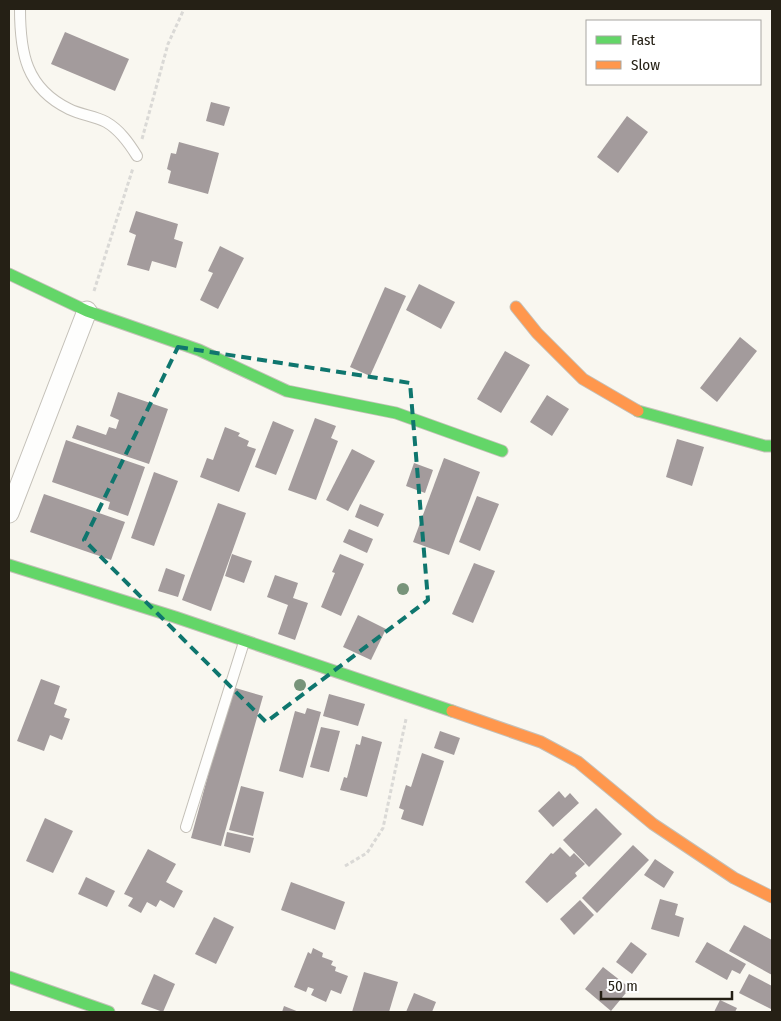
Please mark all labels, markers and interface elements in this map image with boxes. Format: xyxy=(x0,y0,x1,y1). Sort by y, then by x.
legend xyxy=(586,20,761,85)
text: Fast xyxy=(631,31,655,49)
text: Slow xyxy=(631,56,660,74)
scale bar xyxy=(601,968,732,1000)
text: 50 m xyxy=(608,977,638,995)

